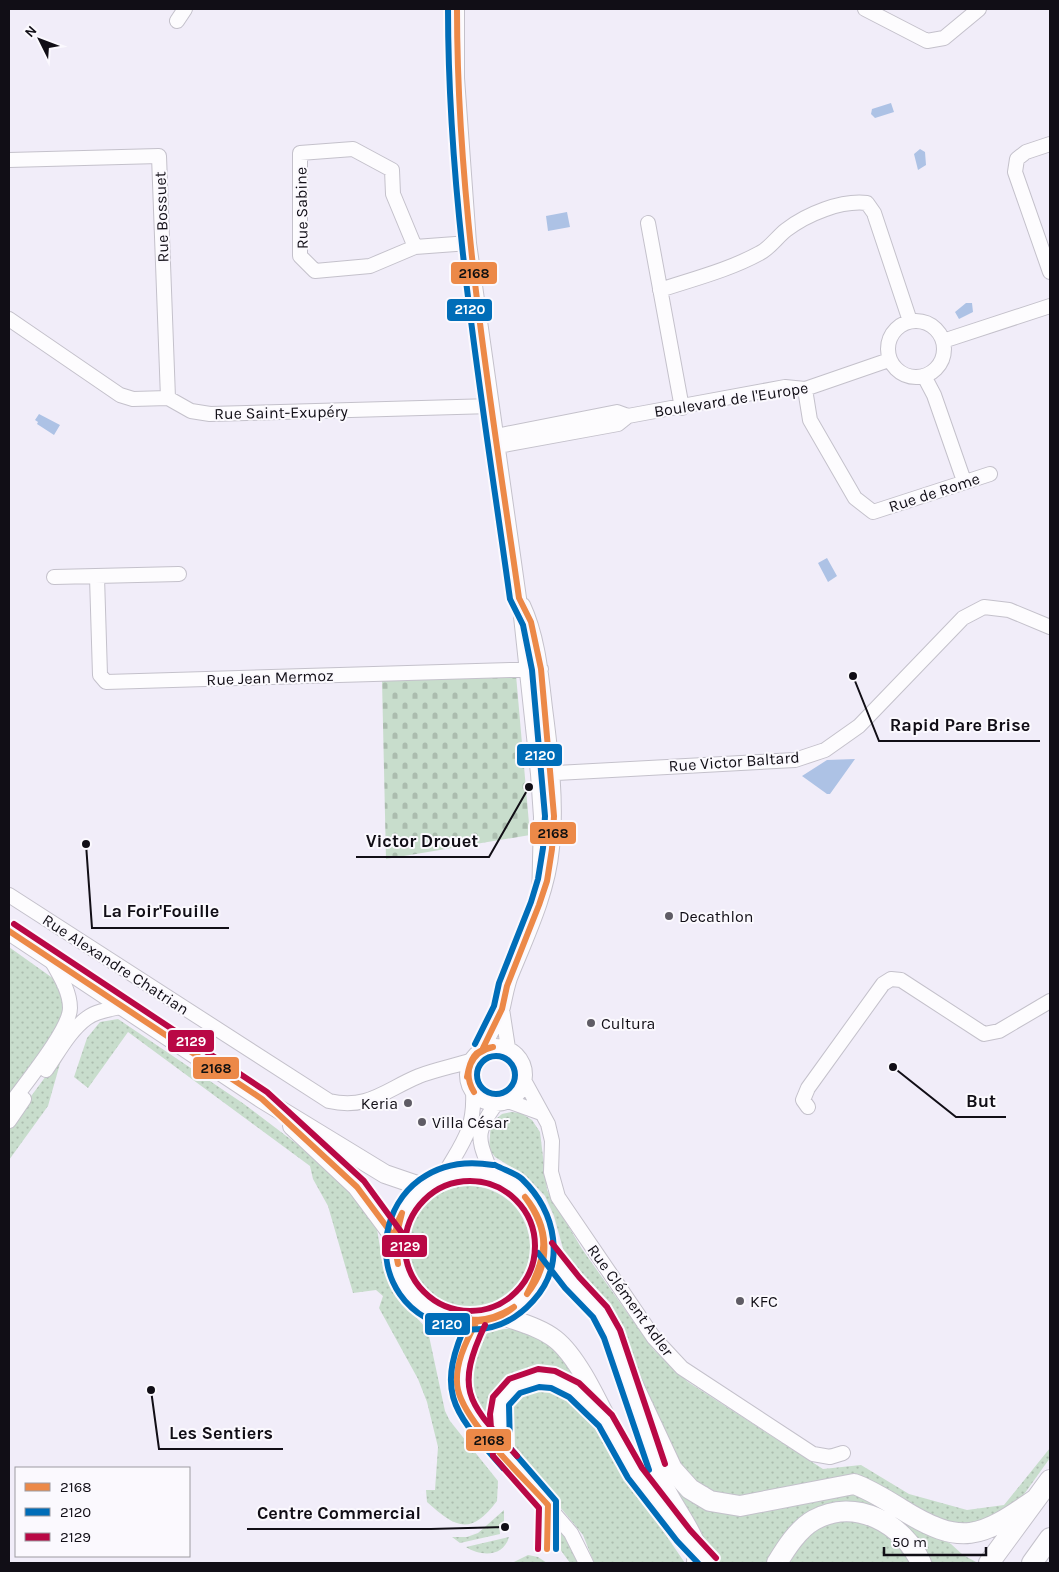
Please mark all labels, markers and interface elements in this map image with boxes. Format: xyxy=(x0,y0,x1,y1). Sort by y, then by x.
north arrow xyxy=(15,15,65,65)
text: N xyxy=(21,22,40,41)
street label: Rue Sabine xyxy=(291,167,312,249)
street label: Rue Bossuet xyxy=(150,171,173,263)
line badge: 2168 xyxy=(450,261,498,285)
text: 2168 xyxy=(458,265,490,282)
line badge: 2120 xyxy=(446,298,493,322)
text: 2120 xyxy=(455,301,486,318)
street label: Boulevard de l'Europe xyxy=(653,378,810,421)
street label: Rue Saint-Exupéry xyxy=(214,402,349,423)
street label: Rue de Rome xyxy=(886,469,982,516)
street label: Rue Jean Mermoz xyxy=(206,666,334,689)
callout: Rapid Pare Brise xyxy=(879,708,1040,741)
text: Rapid Pare Brise xyxy=(890,714,1030,736)
line badge: 2120 xyxy=(516,743,563,767)
text: 2120 xyxy=(525,747,556,764)
street label: Rue Victor Baltard xyxy=(668,747,800,776)
line badge: 2168 xyxy=(529,821,577,845)
callout: Victor Drouet xyxy=(356,824,489,857)
text: 2168 xyxy=(537,825,569,842)
text: Victor Drouet xyxy=(366,830,478,852)
callout: La Foir'Fouille xyxy=(92,895,229,928)
text: La Foir'Fouille xyxy=(103,900,219,922)
place label: Decathlon xyxy=(679,907,753,926)
street label: Rue Alexandre Chatrian xyxy=(39,910,192,1019)
marker: Decathlon xyxy=(663,910,675,922)
place label: Cultura xyxy=(601,1014,655,1033)
marker: Cultura xyxy=(585,1017,597,1029)
line badge: 2129 xyxy=(167,1029,215,1053)
text: 2129 xyxy=(176,1033,206,1050)
line badge: 2168 xyxy=(192,1056,240,1080)
text: 2168 xyxy=(200,1060,232,1077)
callout: But xyxy=(956,1084,1006,1117)
text: But xyxy=(966,1090,996,1112)
place label: Keria xyxy=(361,1094,398,1113)
marker: Keria xyxy=(402,1097,414,1109)
place label: Villa César xyxy=(432,1113,509,1132)
marker: Villa César xyxy=(416,1116,428,1128)
line badge: 2129 xyxy=(381,1234,428,1258)
text: 2129 xyxy=(390,1238,420,1255)
street label: Rue Clément Adler xyxy=(584,1241,678,1360)
place label: KFC xyxy=(750,1292,778,1311)
marker: KFC xyxy=(734,1295,746,1307)
line badge: 2120 xyxy=(424,1312,471,1336)
text: 2120 xyxy=(432,1316,463,1333)
callout: Les Sentiers xyxy=(159,1416,283,1449)
text: Les Sentiers xyxy=(169,1422,273,1444)
line badge: 2168 xyxy=(465,1428,512,1452)
text: 2168 xyxy=(473,1432,505,1449)
legend xyxy=(15,1467,190,1557)
text: 2168 xyxy=(60,1478,91,1496)
callout: Centre Commercial xyxy=(247,1496,431,1529)
text: Centre Commercial xyxy=(257,1502,421,1524)
text: 2120 xyxy=(60,1503,91,1521)
scale bar xyxy=(884,1524,986,1556)
text: 2129 xyxy=(60,1528,91,1546)
text: 50 m xyxy=(892,1533,927,1551)

